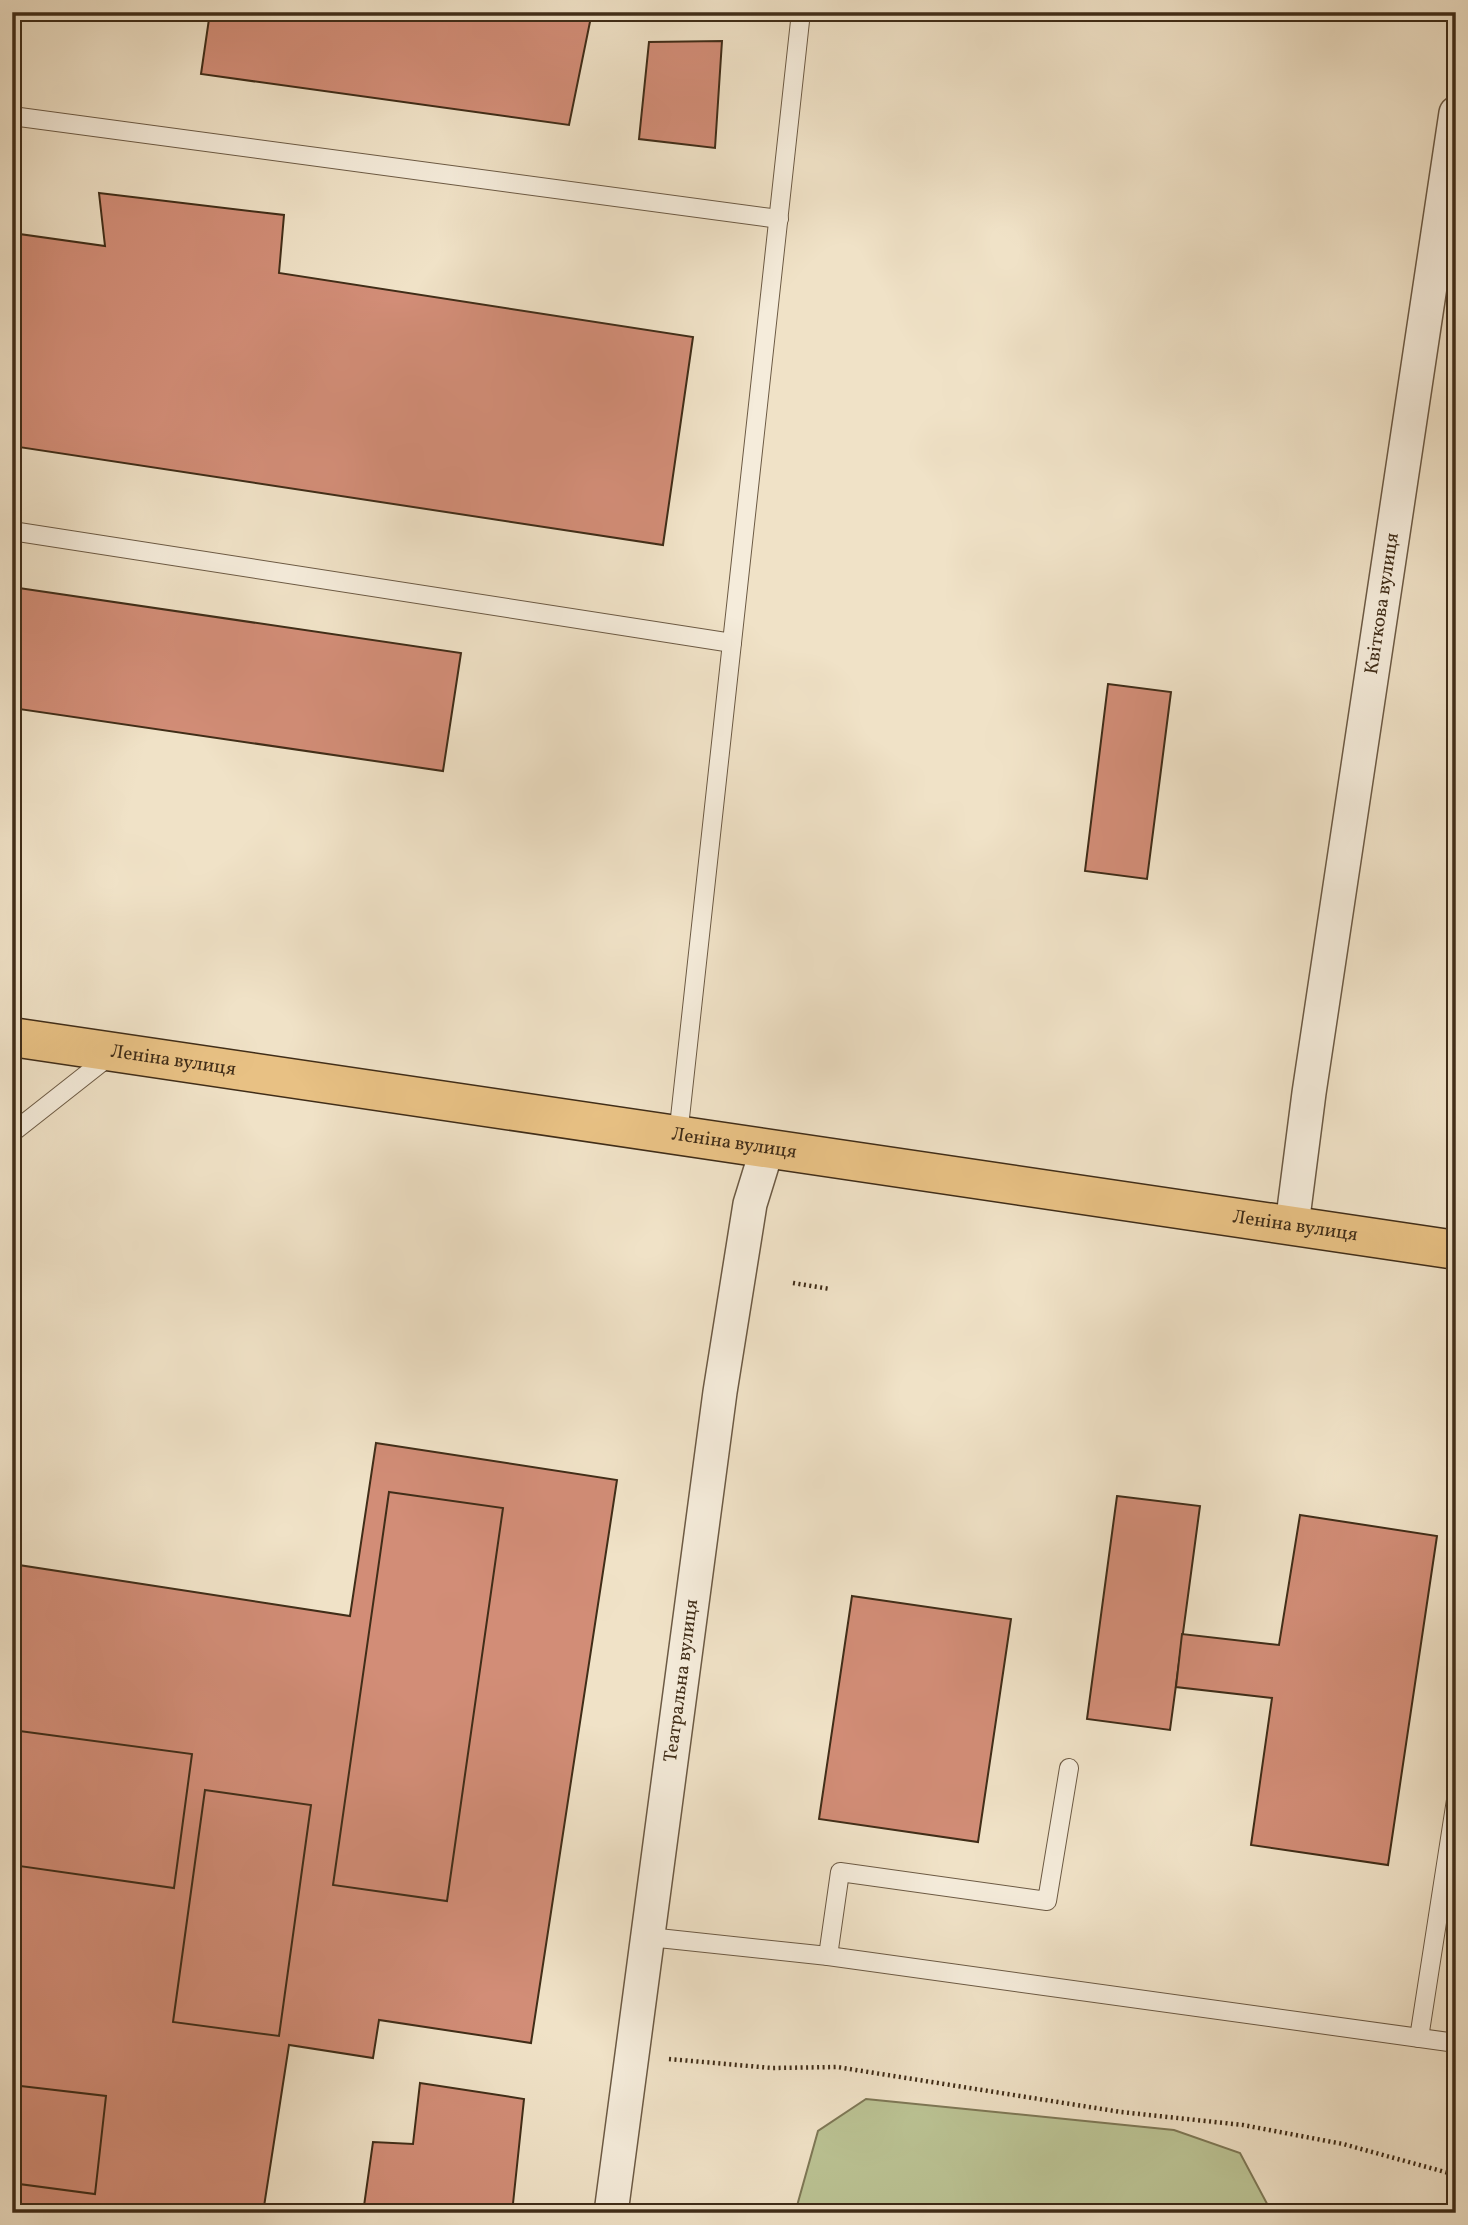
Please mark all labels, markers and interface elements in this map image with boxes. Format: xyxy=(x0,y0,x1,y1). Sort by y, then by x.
street label: Квіткова вулиця xyxy=(1359,531,1406,676)
street label: Леніна вулиця xyxy=(109,1039,238,1083)
street label: Леніна вулиця xyxy=(670,1121,799,1166)
street label: Леніна вулиця xyxy=(1231,1204,1360,1248)
street label: Театральна вулиця xyxy=(658,1598,705,1764)

